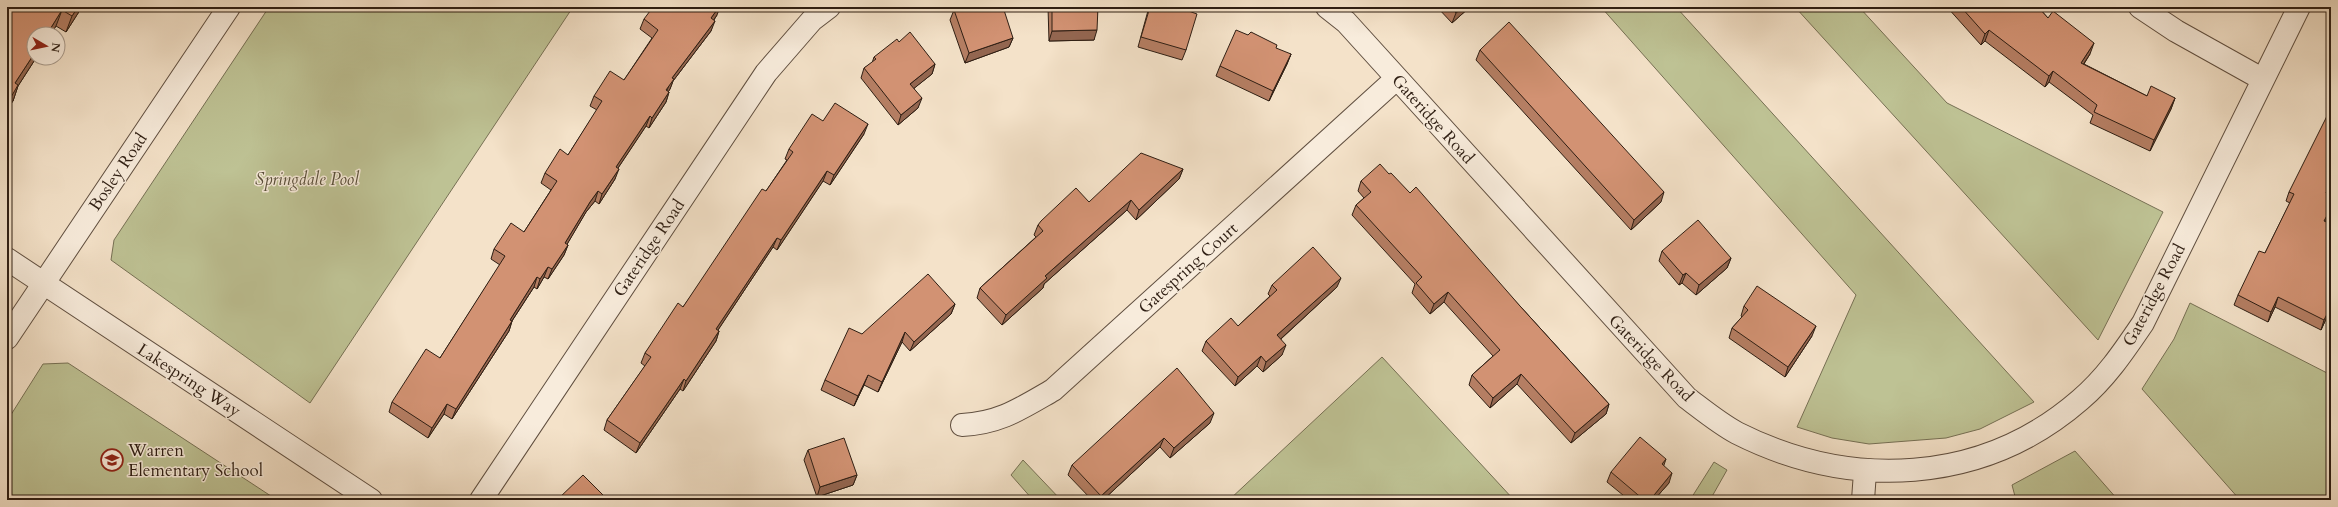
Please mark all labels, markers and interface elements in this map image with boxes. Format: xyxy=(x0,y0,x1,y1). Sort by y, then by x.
north arrow xyxy=(26,26,66,66)
text: N xyxy=(47,42,64,54)
street label: Gateridge Road xyxy=(1387,69,1479,169)
street label: Bosley Road xyxy=(83,129,153,215)
park label: Springdale Pool xyxy=(255,168,359,191)
street label: Gateridge Road xyxy=(608,195,690,301)
street label: Gatespring Court xyxy=(1133,217,1243,319)
street label: Gateridge Road xyxy=(2117,240,2191,350)
street label: Gateridge Road xyxy=(1603,309,1699,407)
street label: Lakespring Way xyxy=(133,338,245,422)
place label: Warren Elementary School xyxy=(127,439,264,482)
school or university icon: Warren Elementary School xyxy=(99,447,125,473)

